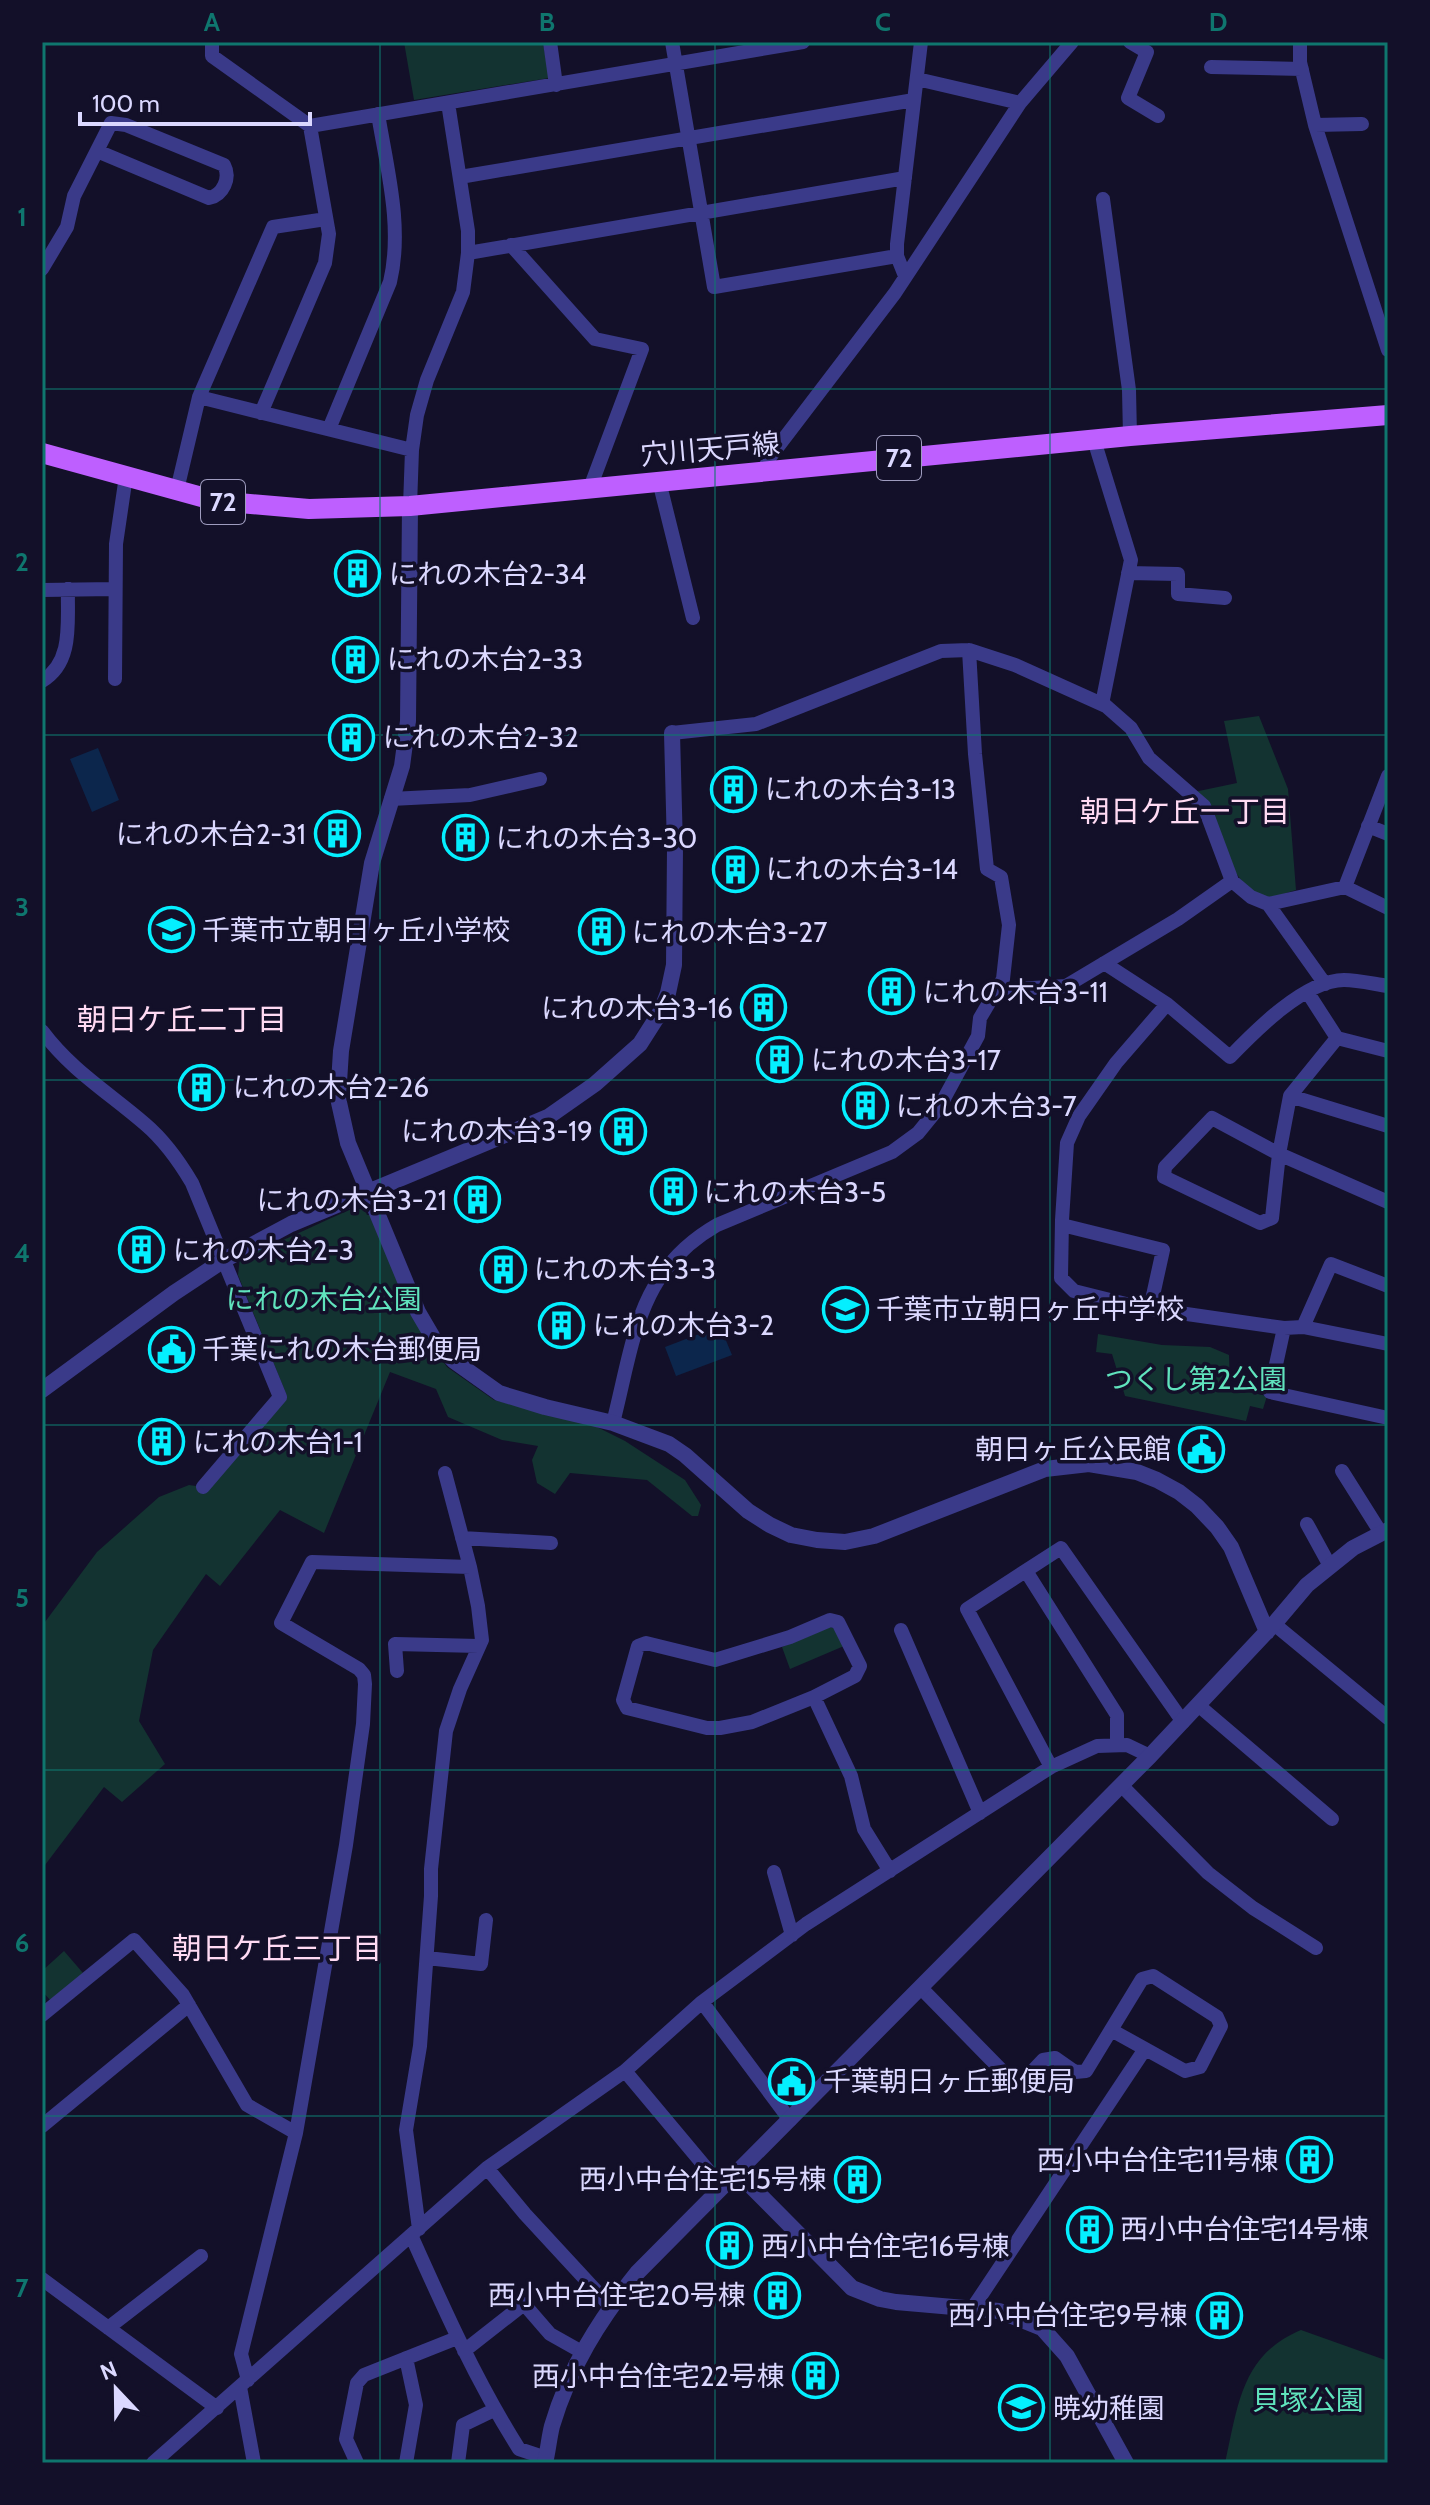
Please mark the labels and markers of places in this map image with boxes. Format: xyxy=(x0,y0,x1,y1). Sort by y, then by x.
building icon: にれの木台2-34 xyxy=(334,550,382,598)
place label: にれの木台2-34 xyxy=(389,557,586,591)
building icon: にれの木台2-33 xyxy=(332,635,380,683)
place label: にれの木台2-33 xyxy=(387,642,583,676)
building icon: にれの木台2-32 xyxy=(328,713,376,761)
place label: にれの木台2-32 xyxy=(383,720,579,754)
building icon: にれの木台3-13 xyxy=(710,765,758,813)
place label: にれの木台3-13 xyxy=(765,772,956,806)
building icon: にれの木台2-31 xyxy=(313,810,361,858)
building icon: にれの木台3-30 xyxy=(441,814,489,862)
place label: にれの木台2-31 xyxy=(116,817,306,851)
place label: にれの木台3-30 xyxy=(496,821,697,855)
building icon: にれの木台3-14 xyxy=(711,845,759,893)
place label: にれの木台3-14 xyxy=(766,852,958,886)
school or university icon: 千葉市立朝日ヶ丘小学校 xyxy=(147,906,195,954)
building icon: にれの木台3-27 xyxy=(577,908,625,956)
place label: 千葉市立朝日ヶ丘小学校 xyxy=(202,913,510,947)
place label: にれの木台3-27 xyxy=(632,915,827,949)
building icon: にれの木台3-11 xyxy=(868,968,916,1016)
place label: にれの木台3-11 xyxy=(923,975,1108,1009)
building icon: にれの木台3-16 xyxy=(740,984,788,1032)
place label: にれの木台3-16 xyxy=(541,991,733,1025)
building icon: にれの木台3-17 xyxy=(756,1036,804,1084)
place label: にれの木台3-17 xyxy=(811,1043,1001,1077)
building icon: にれの木台2-26 xyxy=(178,1063,226,1111)
place label: にれの木台2-26 xyxy=(233,1070,429,1104)
building icon: にれの木台3-7 xyxy=(841,1082,889,1130)
place label: にれの木台3-7 xyxy=(896,1089,1077,1123)
building icon: にれの木台3-19 xyxy=(600,1107,648,1155)
place label: にれの木台3-19 xyxy=(401,1114,593,1148)
building icon: にれの木台3-5 xyxy=(649,1168,697,1216)
place label: にれの木台3-5 xyxy=(704,1175,886,1209)
building icon: にれの木台3-21 xyxy=(454,1176,502,1224)
place label: にれの木台3-21 xyxy=(257,1183,447,1217)
building icon: にれの木台2-3 xyxy=(118,1226,166,1274)
place label: にれの木台2-3 xyxy=(173,1233,354,1267)
building icon: にれの木台3-3 xyxy=(479,1245,527,1293)
place label: にれの木台3-3 xyxy=(534,1252,716,1286)
school or university icon: 千葉市立朝日ヶ丘中学校 xyxy=(821,1285,869,1333)
place label: 千葉市立朝日ヶ丘中学校 xyxy=(876,1292,1184,1326)
building icon: にれの木台3-2 xyxy=(538,1301,586,1349)
place label: にれの木台3-2 xyxy=(593,1308,774,1342)
public building icon: 千葉にれの木台郵便局 xyxy=(147,1325,195,1373)
place label: 千葉にれの木台郵便局 xyxy=(202,1332,482,1366)
building icon: にれの木台1-1 xyxy=(138,1418,186,1466)
place label: にれの木台1-1 xyxy=(193,1425,363,1459)
public building icon: 朝日ヶ丘公民館 xyxy=(1178,1425,1226,1473)
place label: 朝日ヶ丘公民館 xyxy=(975,1432,1171,1466)
public building icon: 千葉朝日ヶ丘郵便局 xyxy=(768,2057,816,2105)
place label: 千葉朝日ヶ丘郵便局 xyxy=(823,2064,1075,2098)
building icon: 西小中台住宅11号棟 xyxy=(1286,2136,1334,2184)
place label: 西小中台住宅11号棟 xyxy=(1037,2143,1279,2177)
building icon: 西小中台住宅15号棟 xyxy=(834,2155,882,2203)
place label: 西小中台住宅15号棟 xyxy=(579,2162,827,2196)
building icon: 西小中台住宅14号棟 xyxy=(1065,2205,1113,2253)
place label: 西小中台住宅14号棟 xyxy=(1120,2212,1369,2246)
building icon: 西小中台住宅16号棟 xyxy=(706,2222,754,2270)
place label: 西小中台住宅16号棟 xyxy=(761,2229,1010,2263)
building icon: 西小中台住宅20号棟 xyxy=(753,2271,801,2319)
place label: 西小中台住宅20号棟 xyxy=(488,2278,746,2312)
building icon: 西小中台住宅9号棟 xyxy=(1195,2291,1243,2339)
place label: 西小中台住宅9号棟 xyxy=(948,2298,1188,2332)
building icon: 西小中台住宅22号棟 xyxy=(792,2352,840,2400)
place label: 西小中台住宅22号棟 xyxy=(532,2359,785,2393)
school or university icon: 暁幼稚園 xyxy=(998,2384,1046,2432)
place label: 暁幼稚園 xyxy=(1053,2391,1165,2425)

